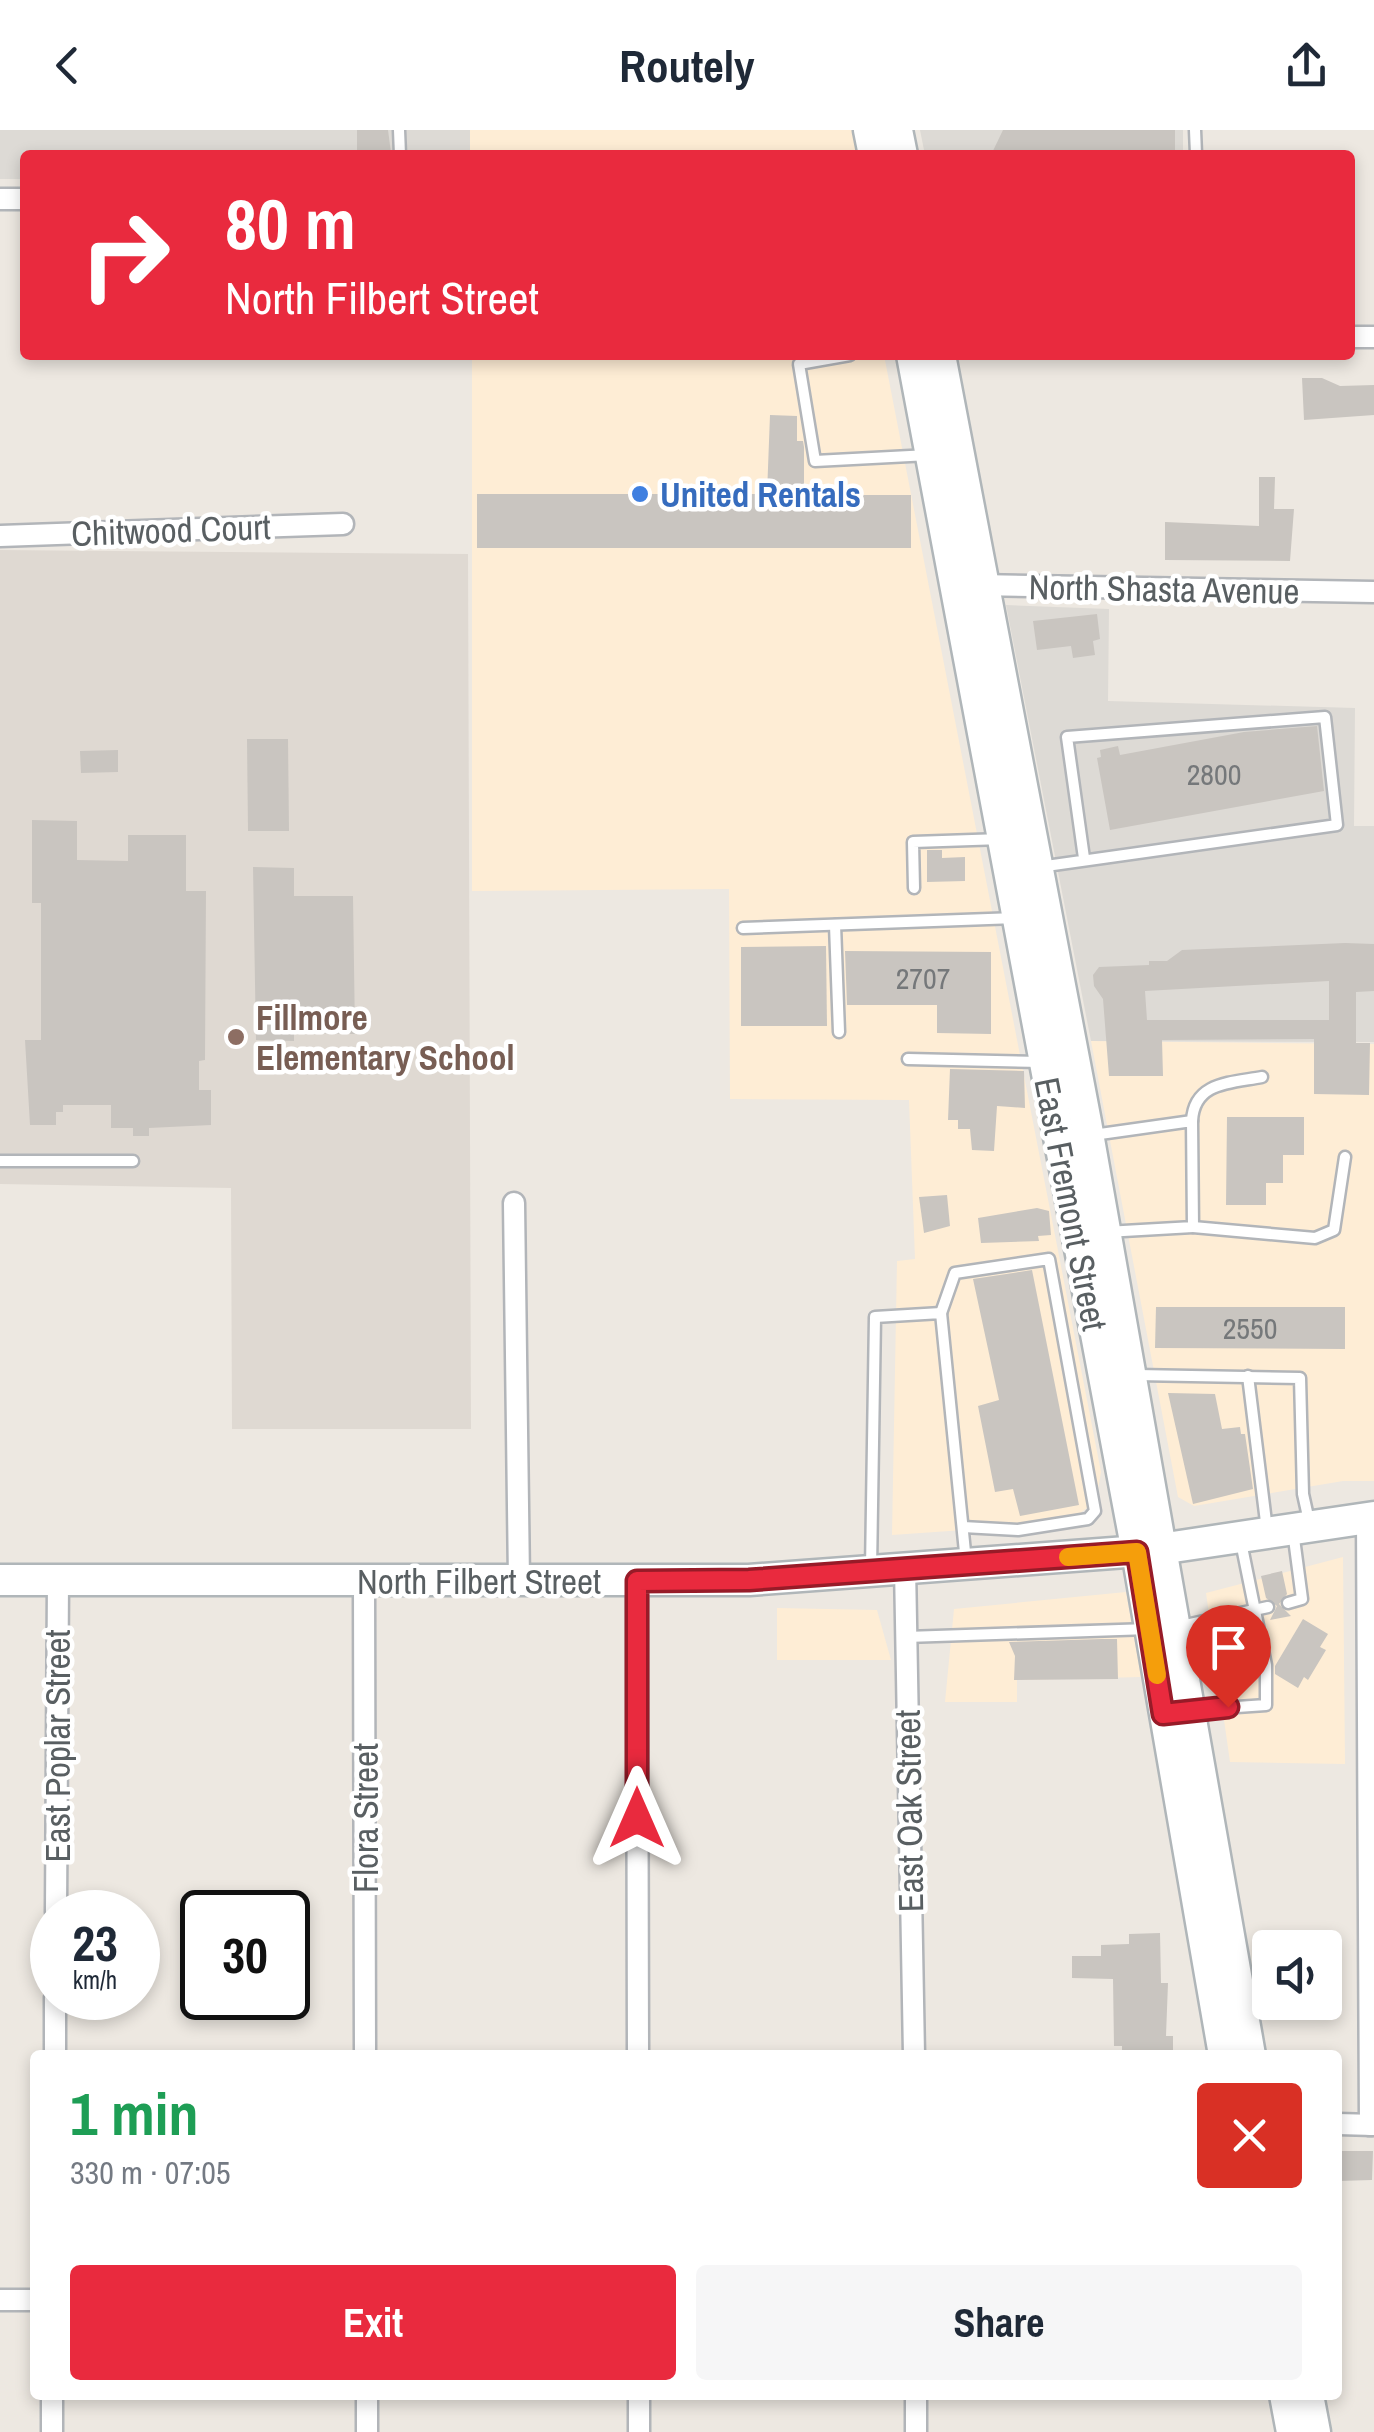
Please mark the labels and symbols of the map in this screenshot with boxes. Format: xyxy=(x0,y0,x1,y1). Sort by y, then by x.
place label: United Rentals xyxy=(660,471,861,518)
marker: United Rentals xyxy=(629,483,651,505)
street label: Chitwood Court xyxy=(71,503,271,557)
street label: North Shasta Avenue xyxy=(1028,563,1300,615)
house number: 2800 xyxy=(1187,754,1241,794)
house number: 2707 xyxy=(896,958,950,998)
place label: Fillmore Elementary School xyxy=(256,994,514,1081)
marker: Fillmore Elementary School xyxy=(225,1026,247,1048)
street label: East Fremont Street xyxy=(1023,1073,1119,1335)
house number: 2550 xyxy=(1223,1308,1277,1348)
street label: North Filbert Street xyxy=(357,1558,601,1605)
pin xyxy=(1186,1605,1271,1708)
street label: East Poplar Street xyxy=(34,1630,81,1862)
street label: East Oak Street xyxy=(884,1709,934,1913)
street label: Flora Street xyxy=(342,1743,389,1893)
position arrow xyxy=(585,1766,689,1870)
speed limit sign: 30 xyxy=(180,1890,310,2020)

